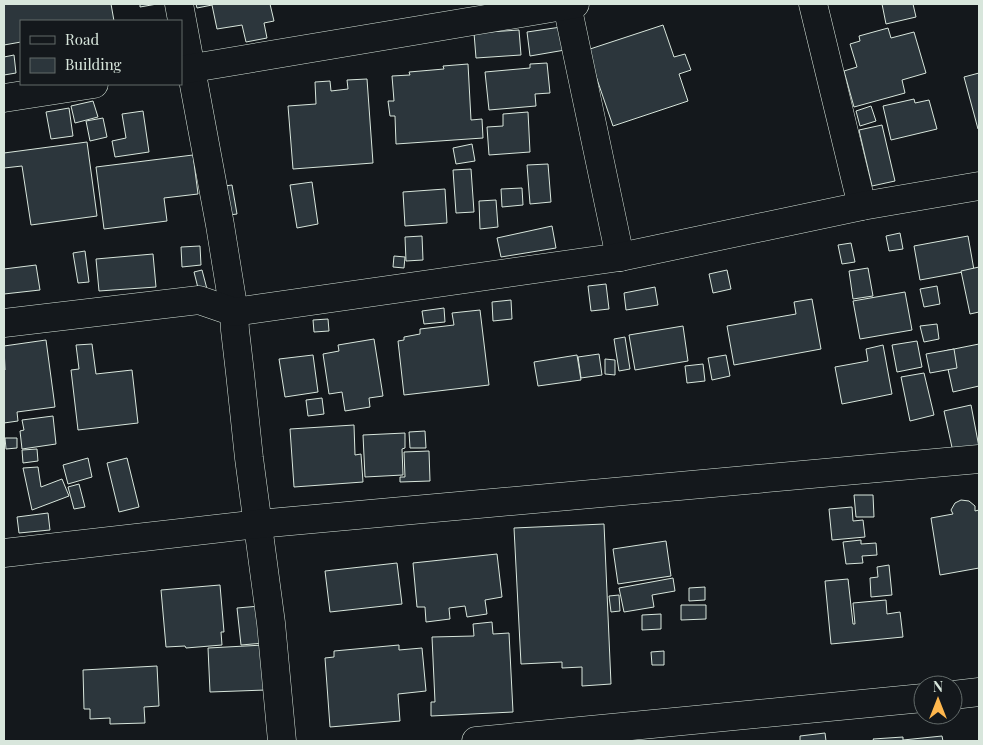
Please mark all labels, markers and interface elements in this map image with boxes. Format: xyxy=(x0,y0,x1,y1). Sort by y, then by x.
legend xyxy=(20,20,182,85)
text: Road xyxy=(65,29,99,49)
text: Building xyxy=(65,54,122,74)
north arrow xyxy=(913,675,963,725)
text: N xyxy=(933,677,943,696)

